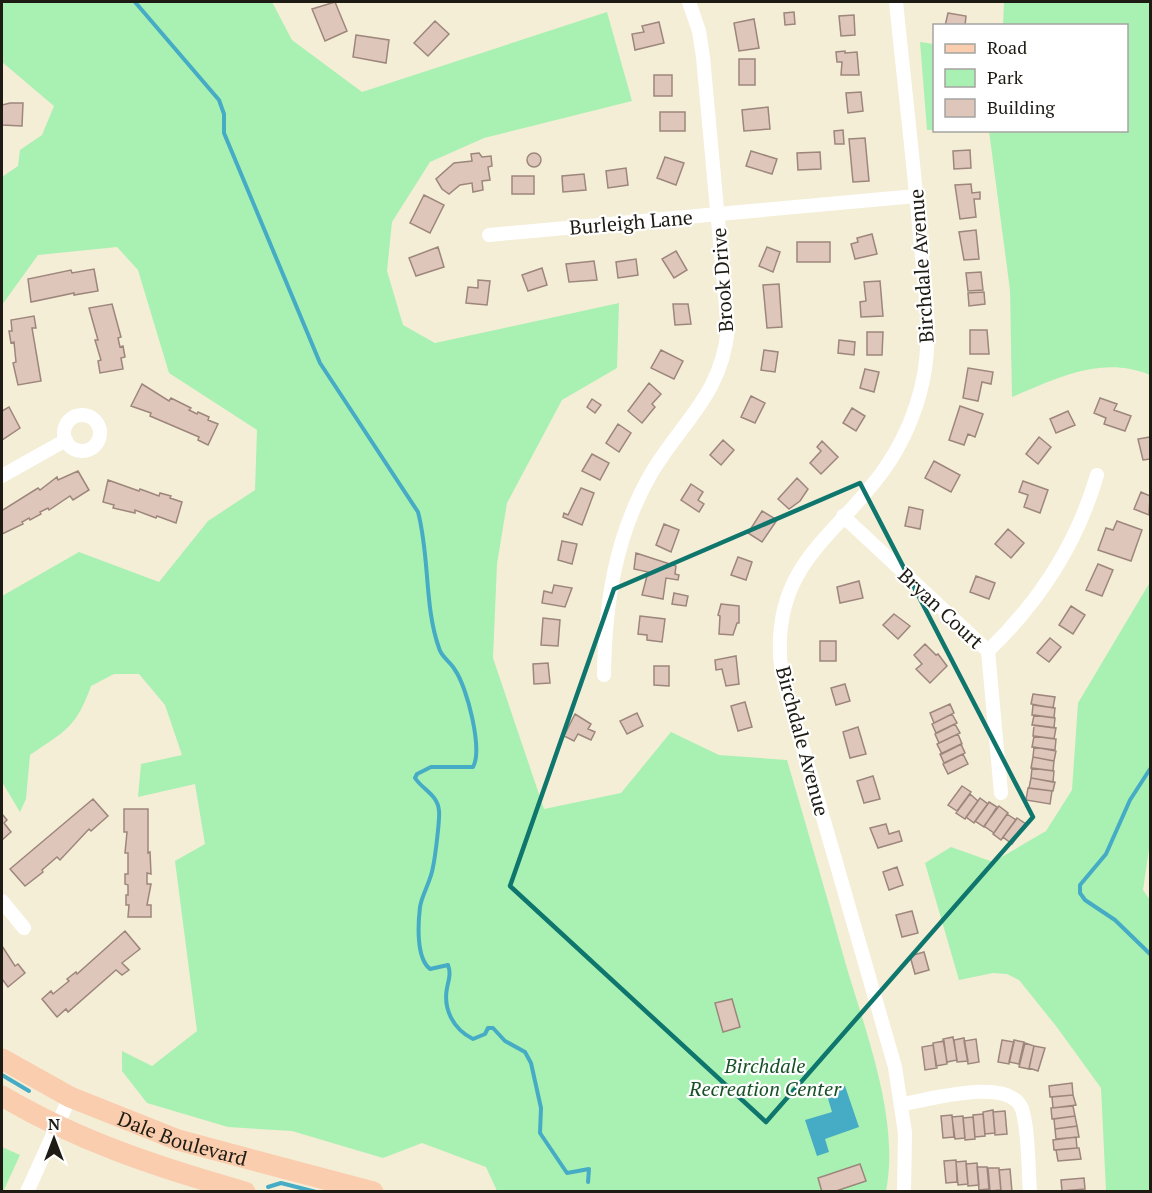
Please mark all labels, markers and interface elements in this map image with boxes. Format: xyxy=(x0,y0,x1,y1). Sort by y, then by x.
legend xyxy=(933,24,1128,132)
text: Road xyxy=(987,35,1027,59)
text: Park xyxy=(987,65,1024,89)
text: Building xyxy=(987,95,1055,119)
street label: Birchdale Avenue xyxy=(902,188,940,344)
street label: Burleigh Lane xyxy=(568,203,694,241)
street label: Brook Drive xyxy=(705,227,739,333)
street label: Bryan Court xyxy=(893,562,990,655)
street label: Birchdale Avenue xyxy=(770,663,836,819)
park label: Birchdale Recreation Center xyxy=(688,1052,842,1102)
street label: Dale Boulevard xyxy=(114,1104,250,1171)
north arrow xyxy=(24,1109,84,1169)
text: N xyxy=(48,1113,60,1135)

